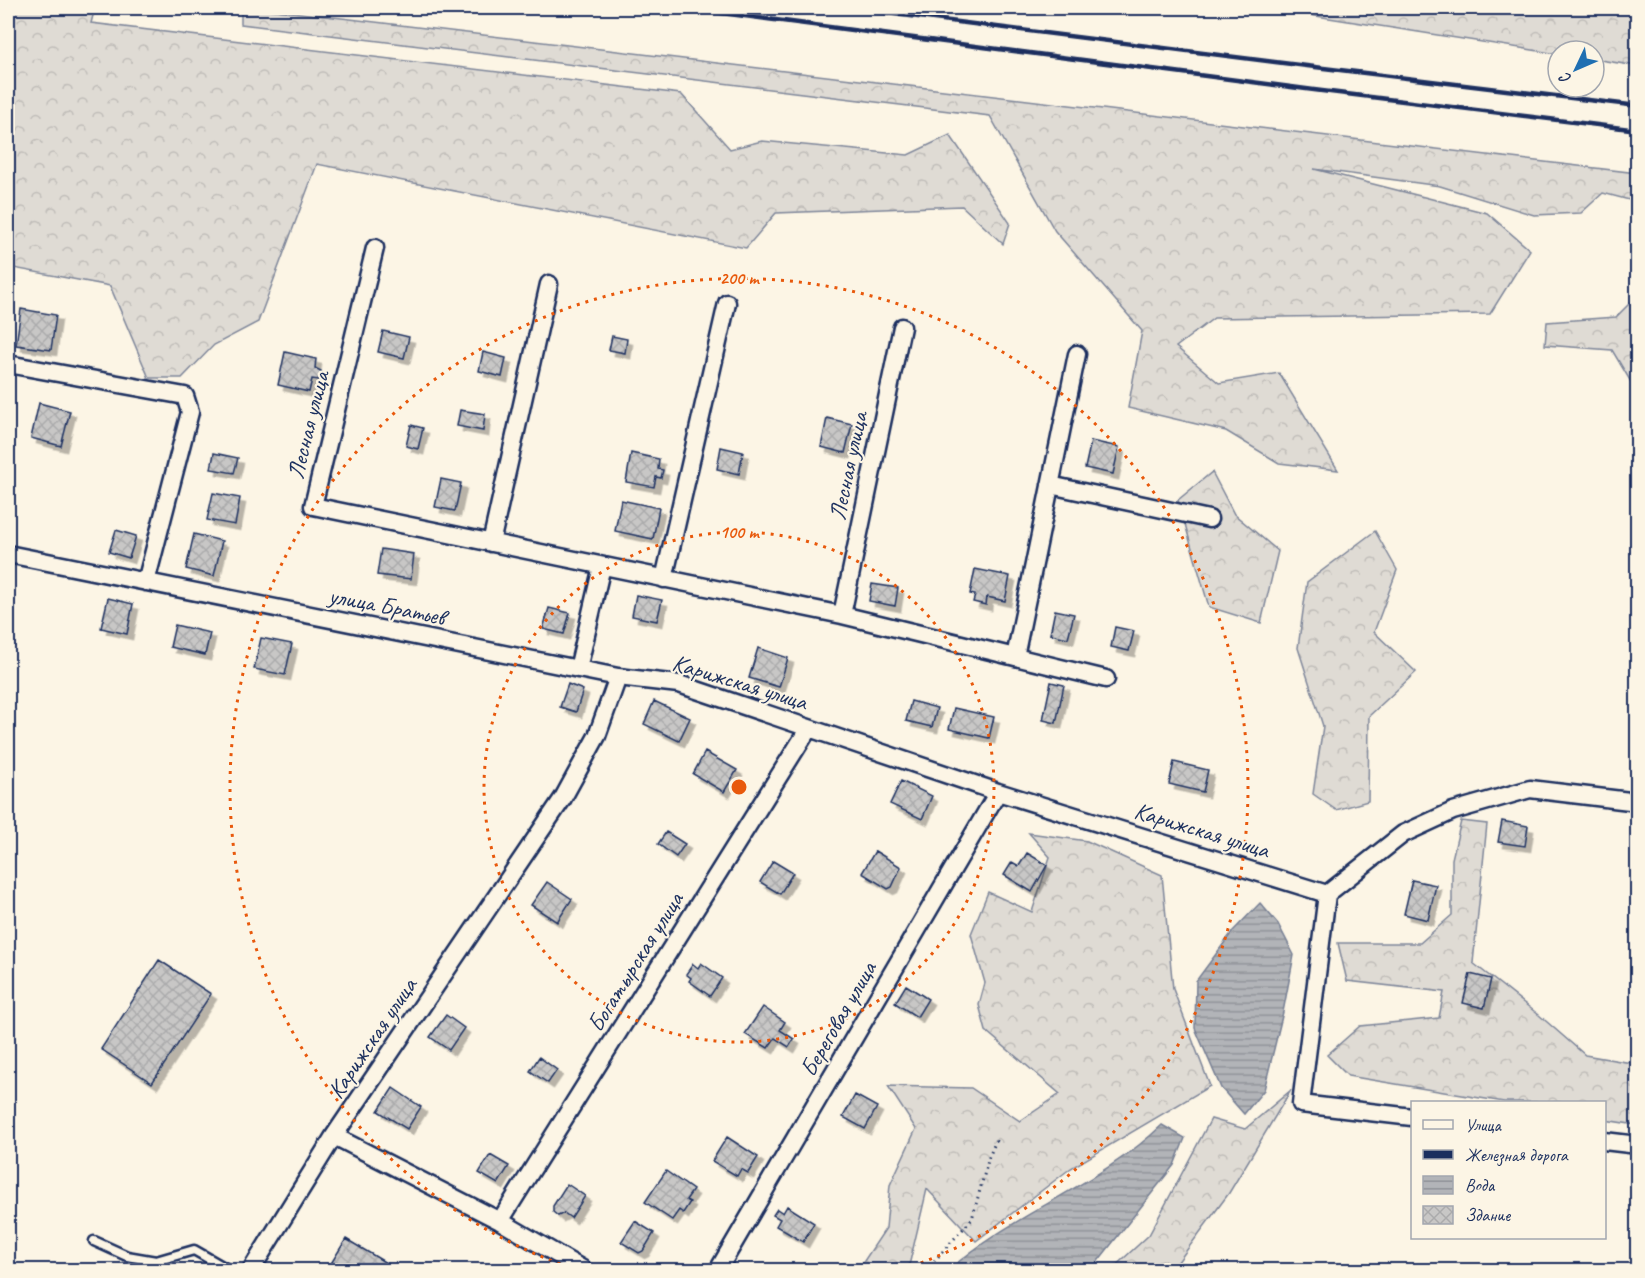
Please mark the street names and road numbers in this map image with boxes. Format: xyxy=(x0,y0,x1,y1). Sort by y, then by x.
street label: Лесная улица xyxy=(280,366,336,482)
street label: Лесная улица xyxy=(822,407,875,523)
street label: улица Братьев xyxy=(325,580,452,633)
street label: Карижская улица xyxy=(669,647,812,717)
street label: Карижская улица xyxy=(1131,795,1274,865)
street label: Богатырская улица xyxy=(580,886,691,1037)
street label: Береговая улица xyxy=(793,955,884,1082)
street label: Карижская улица xyxy=(321,971,424,1104)

